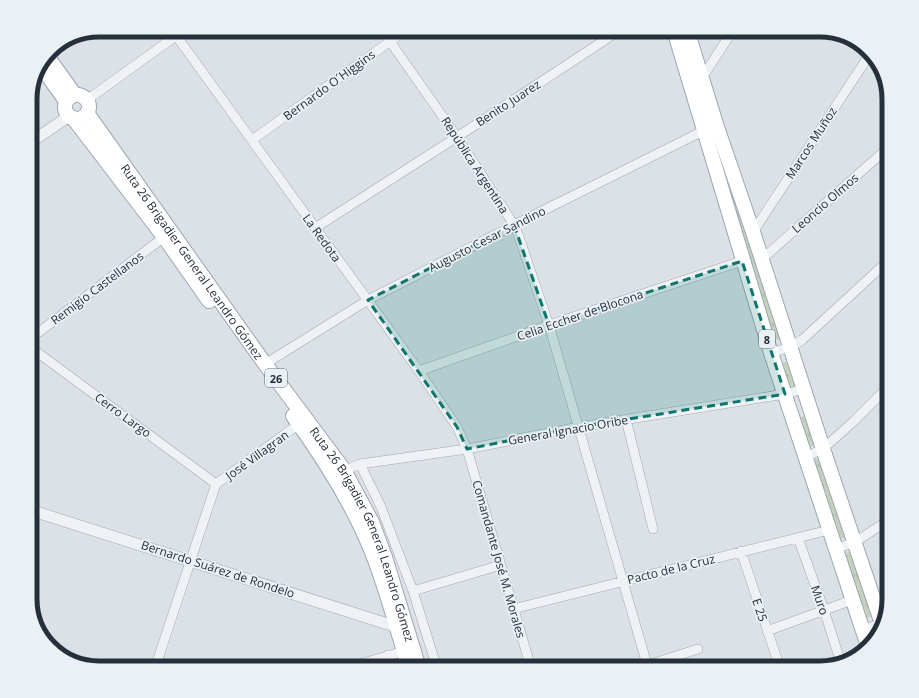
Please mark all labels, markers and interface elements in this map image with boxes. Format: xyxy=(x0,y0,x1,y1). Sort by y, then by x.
street label: Bernardo O´Higgins xyxy=(280,46,379,124)
street label: Benito Juarez xyxy=(472,76,544,130)
street label: Marcos Muñoz xyxy=(781,103,841,182)
street label: República Argentina xyxy=(437,113,513,217)
street label: Ruta 26 Brigadier General Leandro Gómez xyxy=(117,160,268,363)
street label: Leoncio Olmos xyxy=(788,169,862,237)
street label: Augusto Cesar Sandino xyxy=(425,202,549,276)
street label: La Redota xyxy=(299,210,345,266)
street label: Remigio Castellanos xyxy=(47,247,147,329)
street label: Celia Eccher de Blocona xyxy=(515,285,645,345)
road number: 8 xyxy=(759,330,775,348)
road number: 26 xyxy=(265,369,287,387)
street label: Cerro Largo xyxy=(91,389,155,441)
street label: General Ignacio Oribe xyxy=(507,411,630,449)
street label: Ruta 26 Brigadier General Leandro Gómez xyxy=(306,423,419,644)
street label: José Villagran xyxy=(221,426,292,484)
street label: Comandante José M. Morales xyxy=(468,478,530,640)
street label: Bernardo Suárez de Rondelo xyxy=(139,536,297,602)
street label: Pacto de la Cruz xyxy=(625,550,717,588)
street label: Muro xyxy=(807,583,833,617)
street label: E 25 xyxy=(748,596,772,624)

